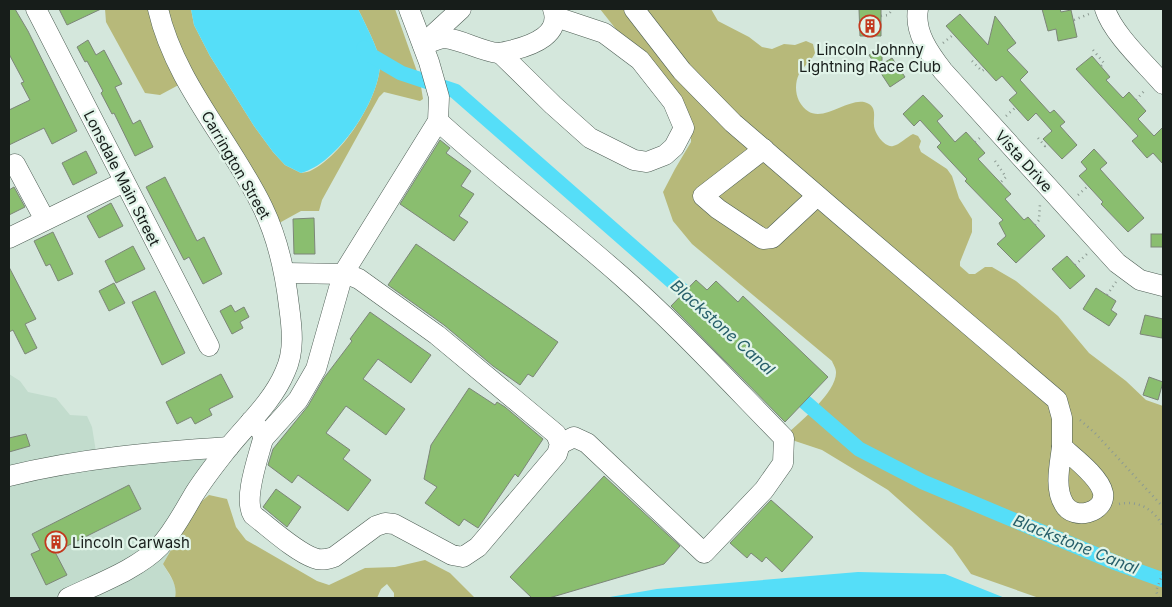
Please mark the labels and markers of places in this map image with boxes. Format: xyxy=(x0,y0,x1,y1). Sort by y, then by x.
building icon: Lincoln Johnny Lightning Race Club xyxy=(858,14,882,38)
place label: Lincoln Johnny Lightning Race Club xyxy=(799,40,941,76)
building icon: Lincoln Carwash xyxy=(44,530,68,554)
place label: Lincoln Carwash xyxy=(72,533,190,552)

